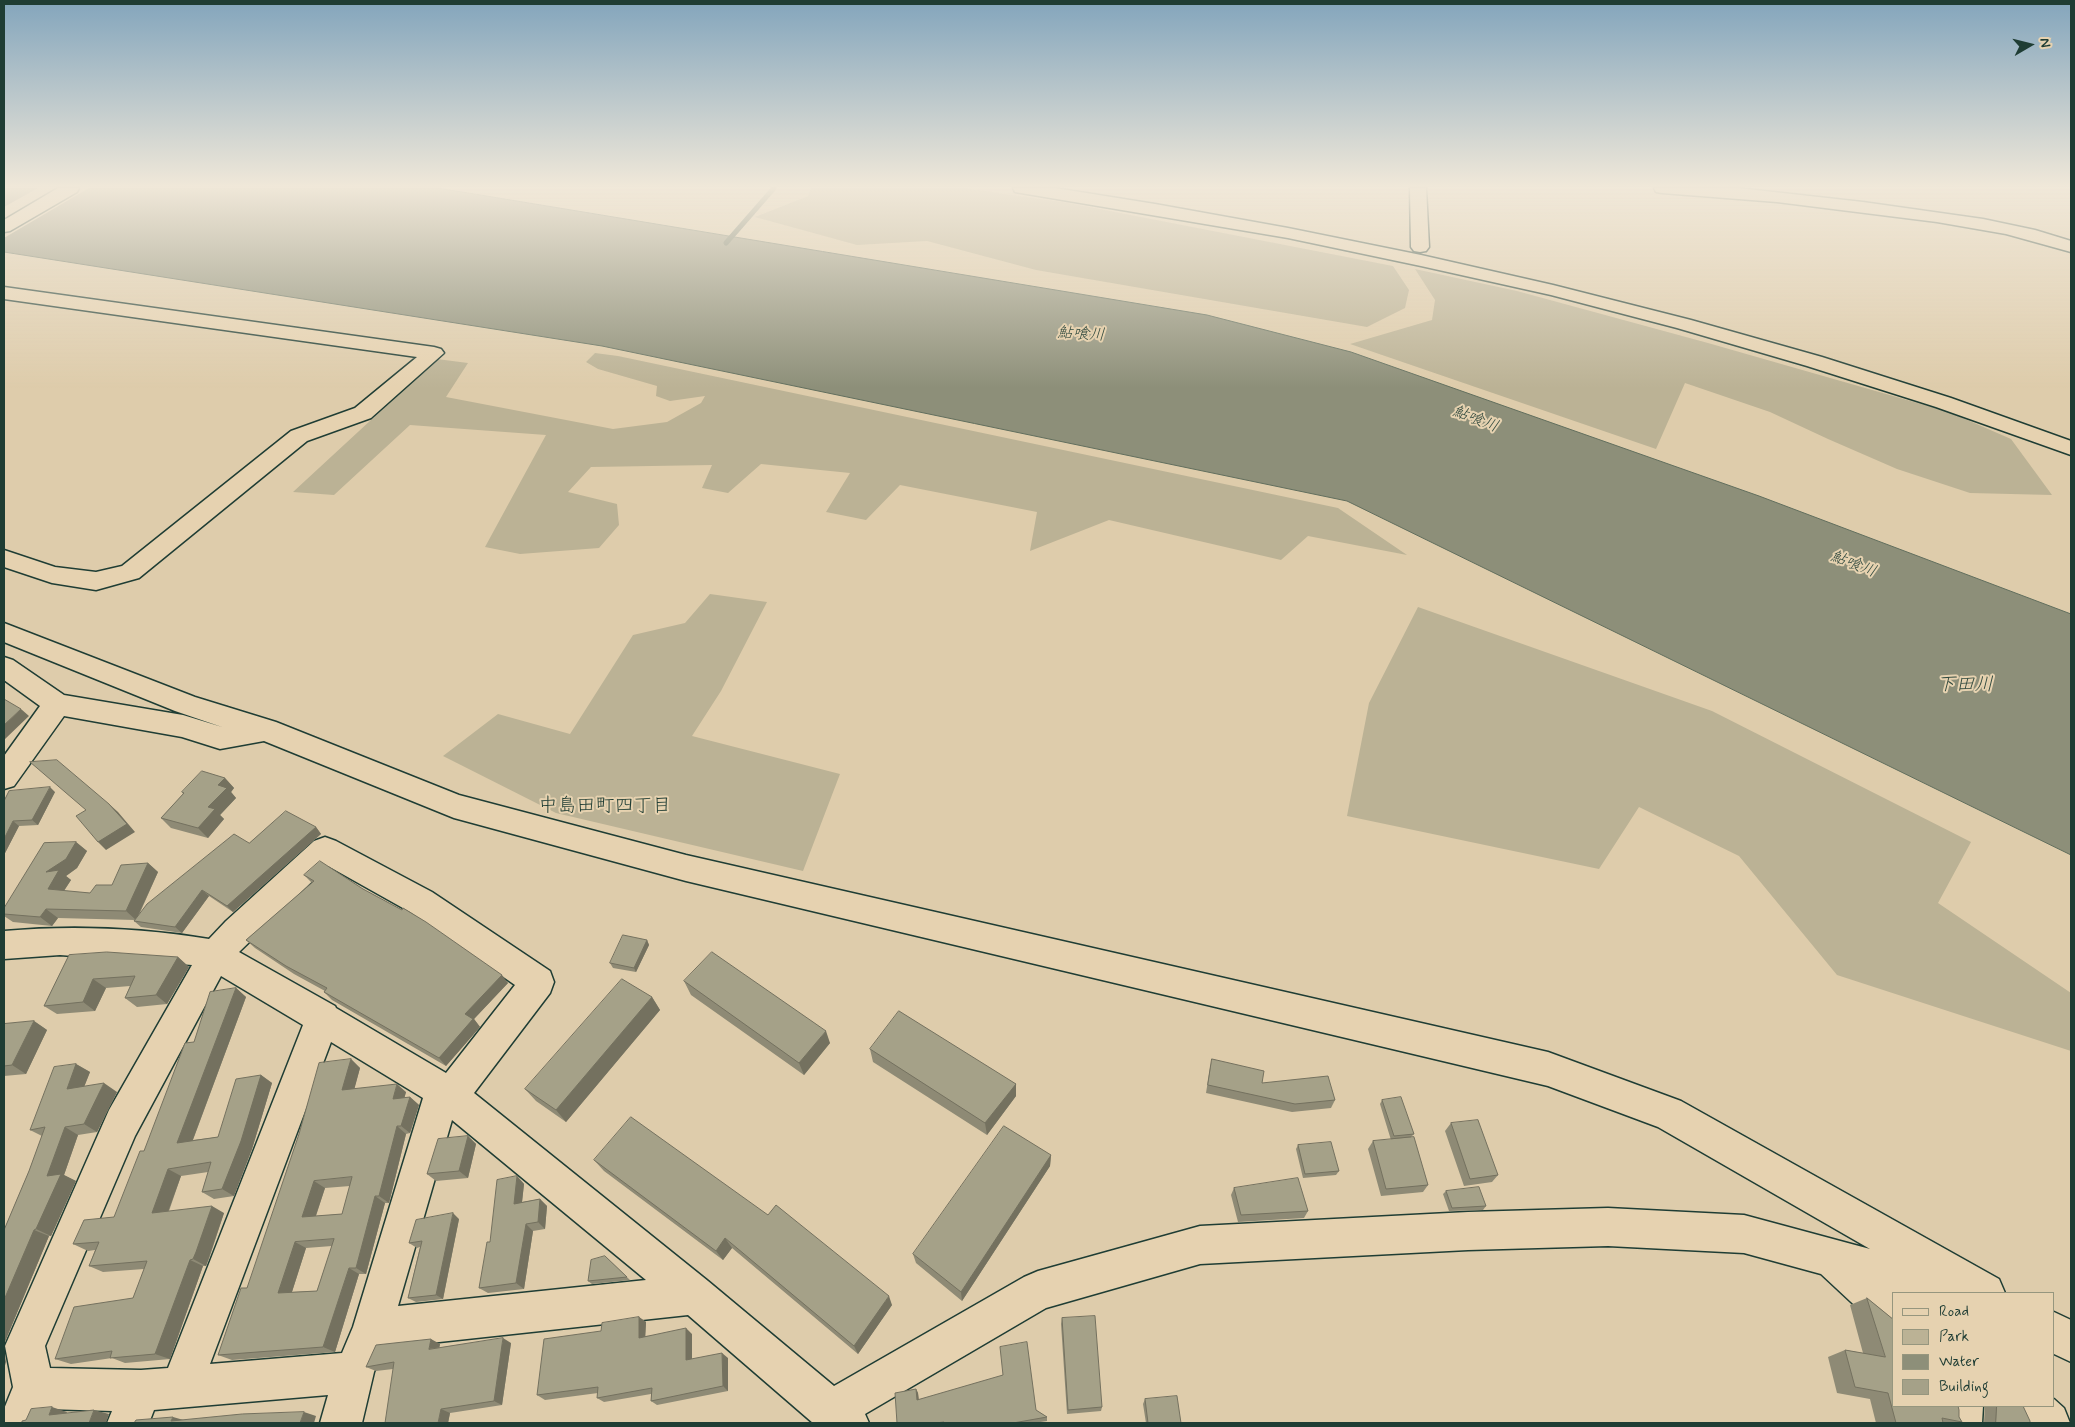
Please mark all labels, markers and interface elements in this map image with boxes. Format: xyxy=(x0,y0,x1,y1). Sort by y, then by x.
north arrow xyxy=(2005,20,2055,70)
text: N xyxy=(2035,37,2054,49)
water label: 鮎喰川 xyxy=(1057,324,1105,346)
water label: 鮎喰川 xyxy=(1449,402,1501,438)
water label: 鮎喰川 xyxy=(1827,547,1879,583)
water label: 下田川 xyxy=(1937,675,1993,697)
district label: 中島田町四丁目 xyxy=(539,796,671,818)
legend xyxy=(1892,1292,2055,1407)
text: Road xyxy=(1939,1302,1969,1322)
text: Park xyxy=(1939,1327,1969,1347)
text: Water xyxy=(1939,1352,1979,1372)
text: Building xyxy=(1939,1377,1989,1397)

